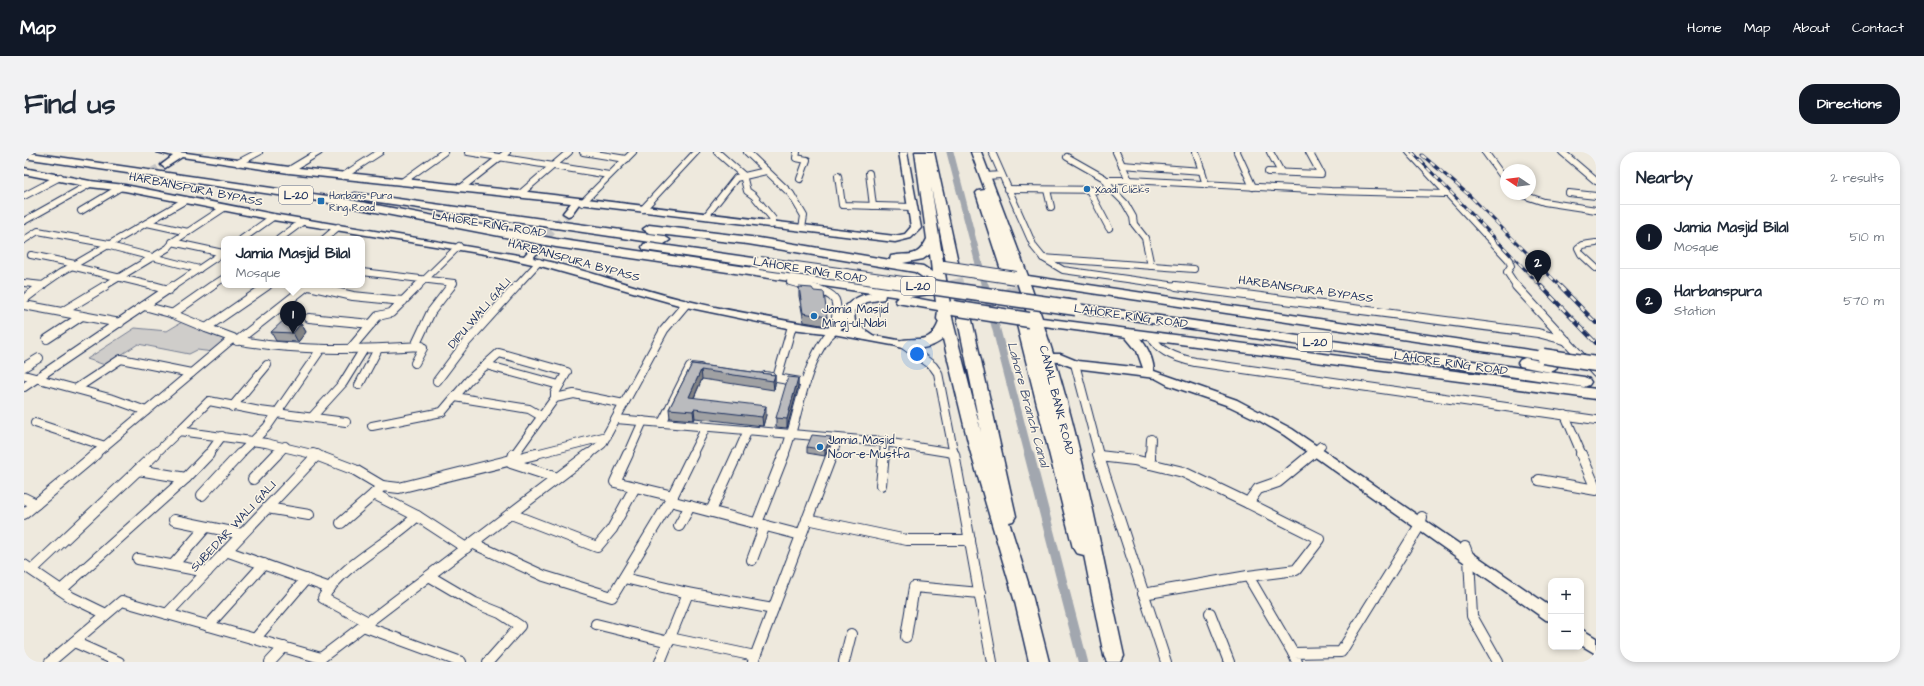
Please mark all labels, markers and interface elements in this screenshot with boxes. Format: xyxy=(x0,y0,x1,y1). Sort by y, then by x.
text: Map xyxy=(20,15,56,42)
text: Home xyxy=(1687,18,1722,38)
text: Map xyxy=(1744,18,1770,38)
text: About xyxy=(1792,18,1830,38)
text: Contact xyxy=(1852,18,1904,38)
button: Directions xyxy=(1799,84,1900,124)
text: Find us xyxy=(24,85,115,124)
north arrow xyxy=(1500,164,1536,200)
text: Nearby xyxy=(1636,166,1693,190)
street label: HARBANSPURA BYPASS xyxy=(127,168,265,211)
text: 2 results xyxy=(1830,169,1884,187)
place label: Xaadi Clicks xyxy=(1095,183,1149,197)
marker: Xaadi Clicks xyxy=(1082,184,1092,194)
road number: L-20 xyxy=(279,186,313,204)
place label: Harbans Pura Ring Road xyxy=(329,189,392,216)
marker: Harbans Pura Ring Road xyxy=(316,196,326,206)
street label: LAHORE RING ROAD xyxy=(431,207,547,242)
text: Jamia Masjid Bilal xyxy=(1674,217,1789,238)
text: 1 xyxy=(1648,228,1650,246)
text: 510 m xyxy=(1850,228,1884,246)
street label: HARBANSPURA BYPASS xyxy=(506,235,642,286)
popup xyxy=(221,236,365,288)
text: Mosque xyxy=(1674,238,1719,256)
text: Jamia Masjid Bilal xyxy=(236,243,350,264)
pin: 2 xyxy=(1525,250,1551,283)
street label: LAHORE RING ROAD xyxy=(752,253,868,288)
text: Mosque xyxy=(236,264,281,282)
street label: HARBANSPURA BYPASS xyxy=(1237,272,1375,307)
street label: DIPU WALI GALI xyxy=(444,274,515,352)
road number: L-20 xyxy=(901,277,935,295)
text: Harbanspura xyxy=(1674,281,1762,302)
text: 2 xyxy=(1645,292,1653,310)
text: 570 m xyxy=(1843,292,1884,310)
street label: LAHORE RING ROAD xyxy=(1073,300,1189,333)
pin: 1 xyxy=(280,301,306,334)
place label: Jamia Masjid Miraj-ul-Nabi xyxy=(822,301,889,332)
text: Station xyxy=(1674,302,1715,320)
marker: Jamia Masjid Miraj-ul-Nabi xyxy=(809,311,819,321)
road number: L-20 xyxy=(1298,333,1332,351)
water label: Lahore Branch Canal xyxy=(1003,340,1054,471)
your location xyxy=(907,344,927,364)
street label: CANAL BANK ROAD xyxy=(1035,344,1078,457)
street label: LAHORE RING ROAD xyxy=(1393,347,1509,380)
place label: Jamia Masjid Noor-e-Mustfa xyxy=(828,432,910,463)
marker: Jamia Masjid Noor-e-Mustfa xyxy=(815,442,825,452)
street label: SUBEDAR WALI GALI xyxy=(187,477,280,576)
map controls xyxy=(1548,578,1584,650)
button: + xyxy=(1548,578,1584,614)
button: − xyxy=(1548,614,1584,650)

